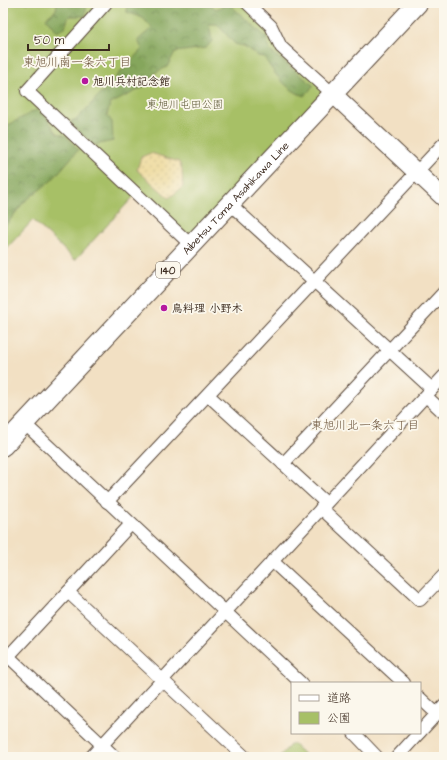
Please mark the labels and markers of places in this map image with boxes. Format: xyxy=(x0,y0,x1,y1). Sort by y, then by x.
place label: 旭川兵村記念館 xyxy=(93,74,170,89)
marker: 旭川兵村記念館 xyxy=(80,76,90,86)
place label: 鳥料理 小野木 xyxy=(172,301,242,316)
marker: 鳥料理 小野木 xyxy=(159,303,169,313)

